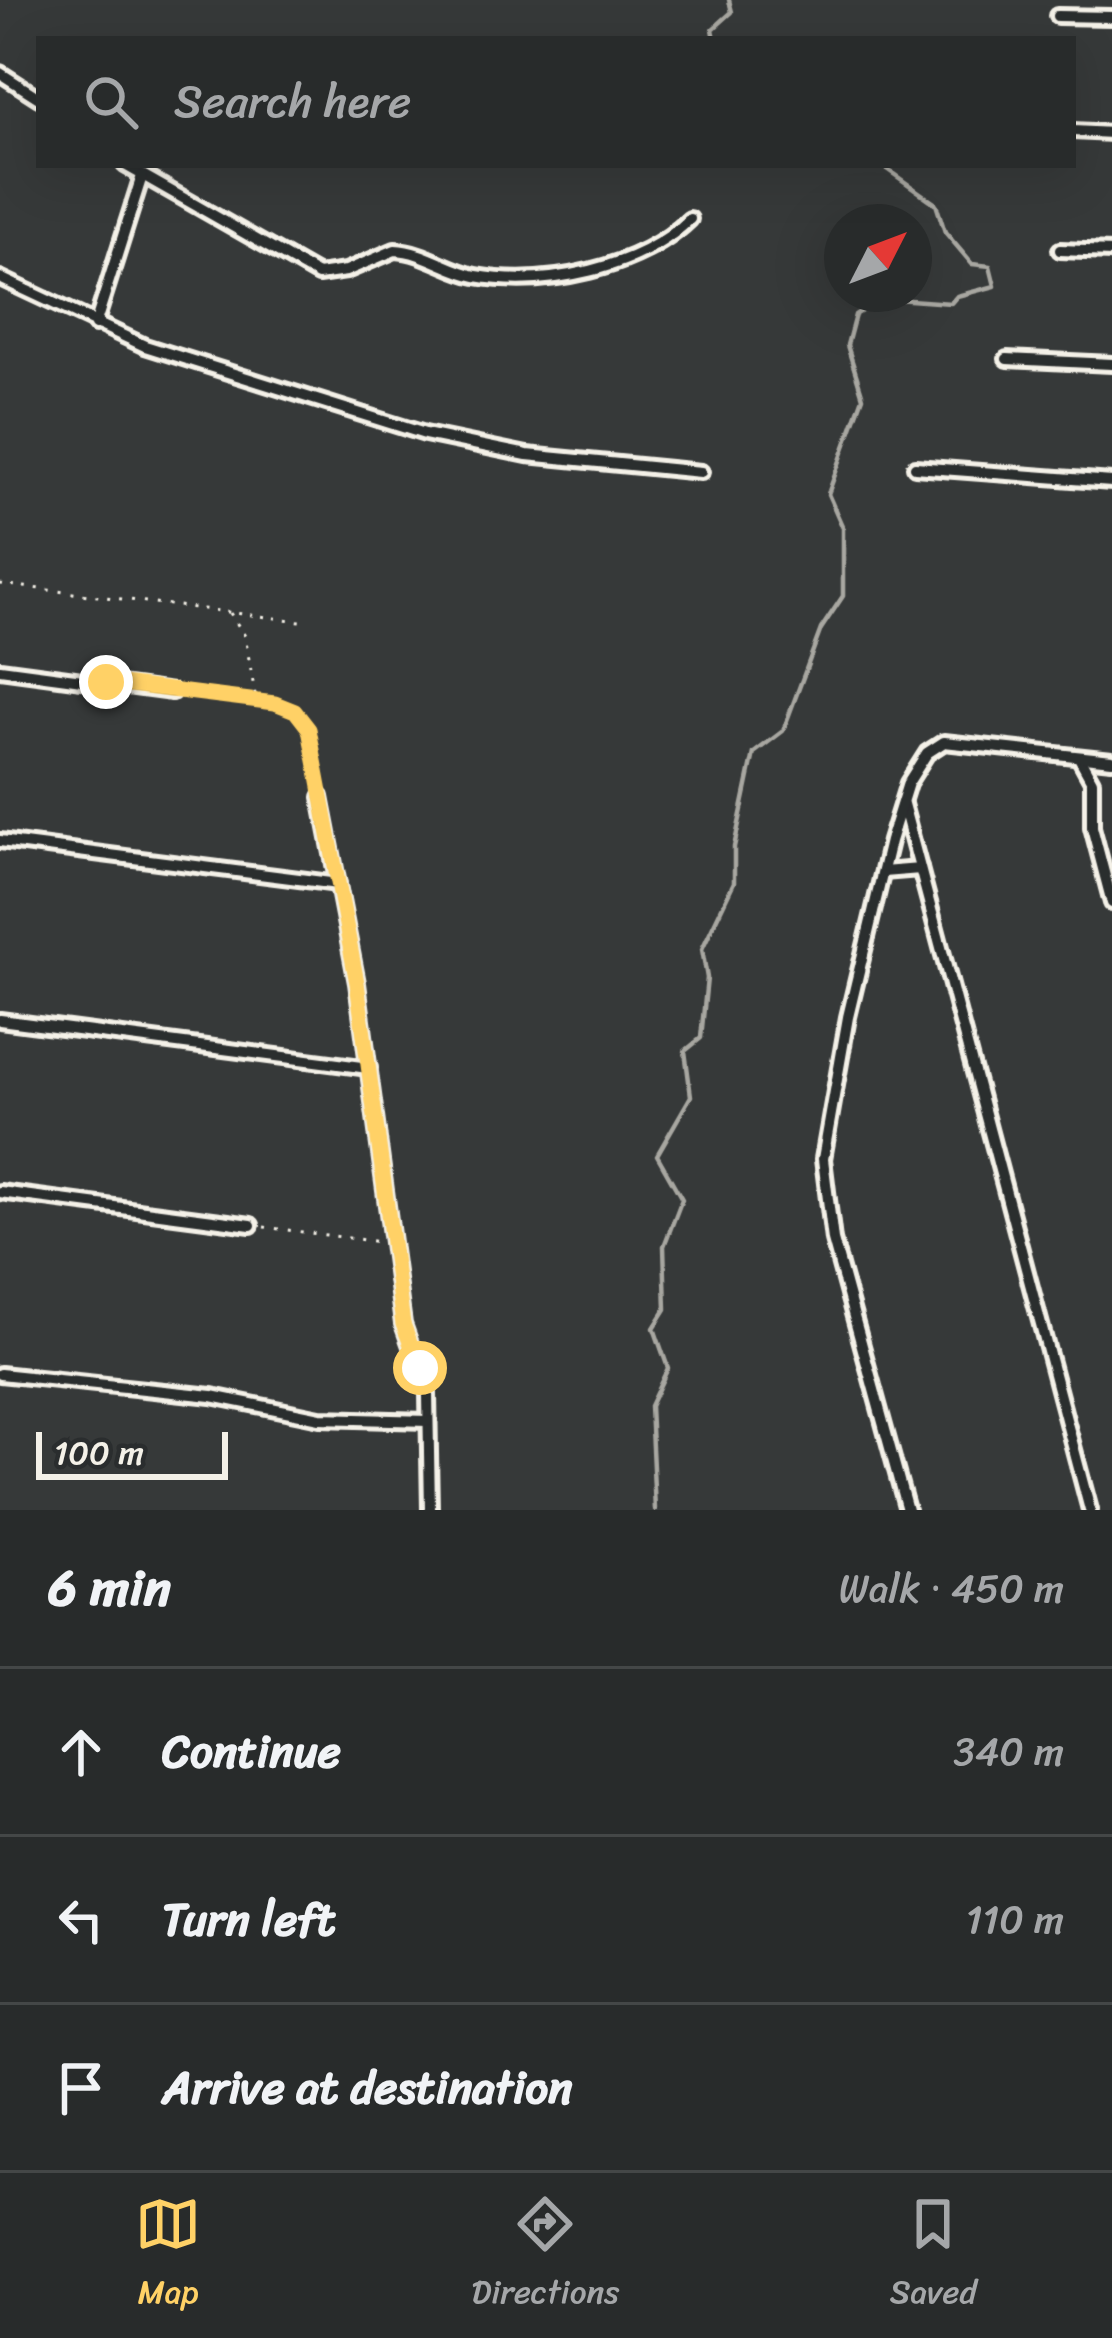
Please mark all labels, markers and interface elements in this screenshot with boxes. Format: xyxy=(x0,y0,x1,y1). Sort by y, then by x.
search box xyxy=(36,36,1076,168)
text: Search here xyxy=(174,62,411,142)
icon: search xyxy=(78,69,144,135)
north arrow xyxy=(824,204,932,312)
route end xyxy=(79,655,133,709)
route start xyxy=(393,1341,447,1395)
text: 100 m xyxy=(54,1424,144,1482)
scale bar xyxy=(36,1426,228,1479)
text: 6 min xyxy=(48,1543,171,1633)
text: Walk · 450 m xyxy=(839,1554,1064,1623)
text: Continue xyxy=(162,1712,341,1792)
text: 340 m xyxy=(953,1717,1064,1786)
icon: ahead xyxy=(48,1719,114,1785)
text: Turn left xyxy=(162,1880,335,1960)
text: 110 m xyxy=(966,1885,1064,1954)
icon: left xyxy=(48,1887,114,1953)
text: Arrive at destination xyxy=(162,2048,572,2128)
icon: arrive xyxy=(48,2055,114,2121)
tab: Map xyxy=(135,2191,201,2321)
tab: Directions xyxy=(472,2191,619,2321)
tab: Saved xyxy=(890,2191,977,2321)

